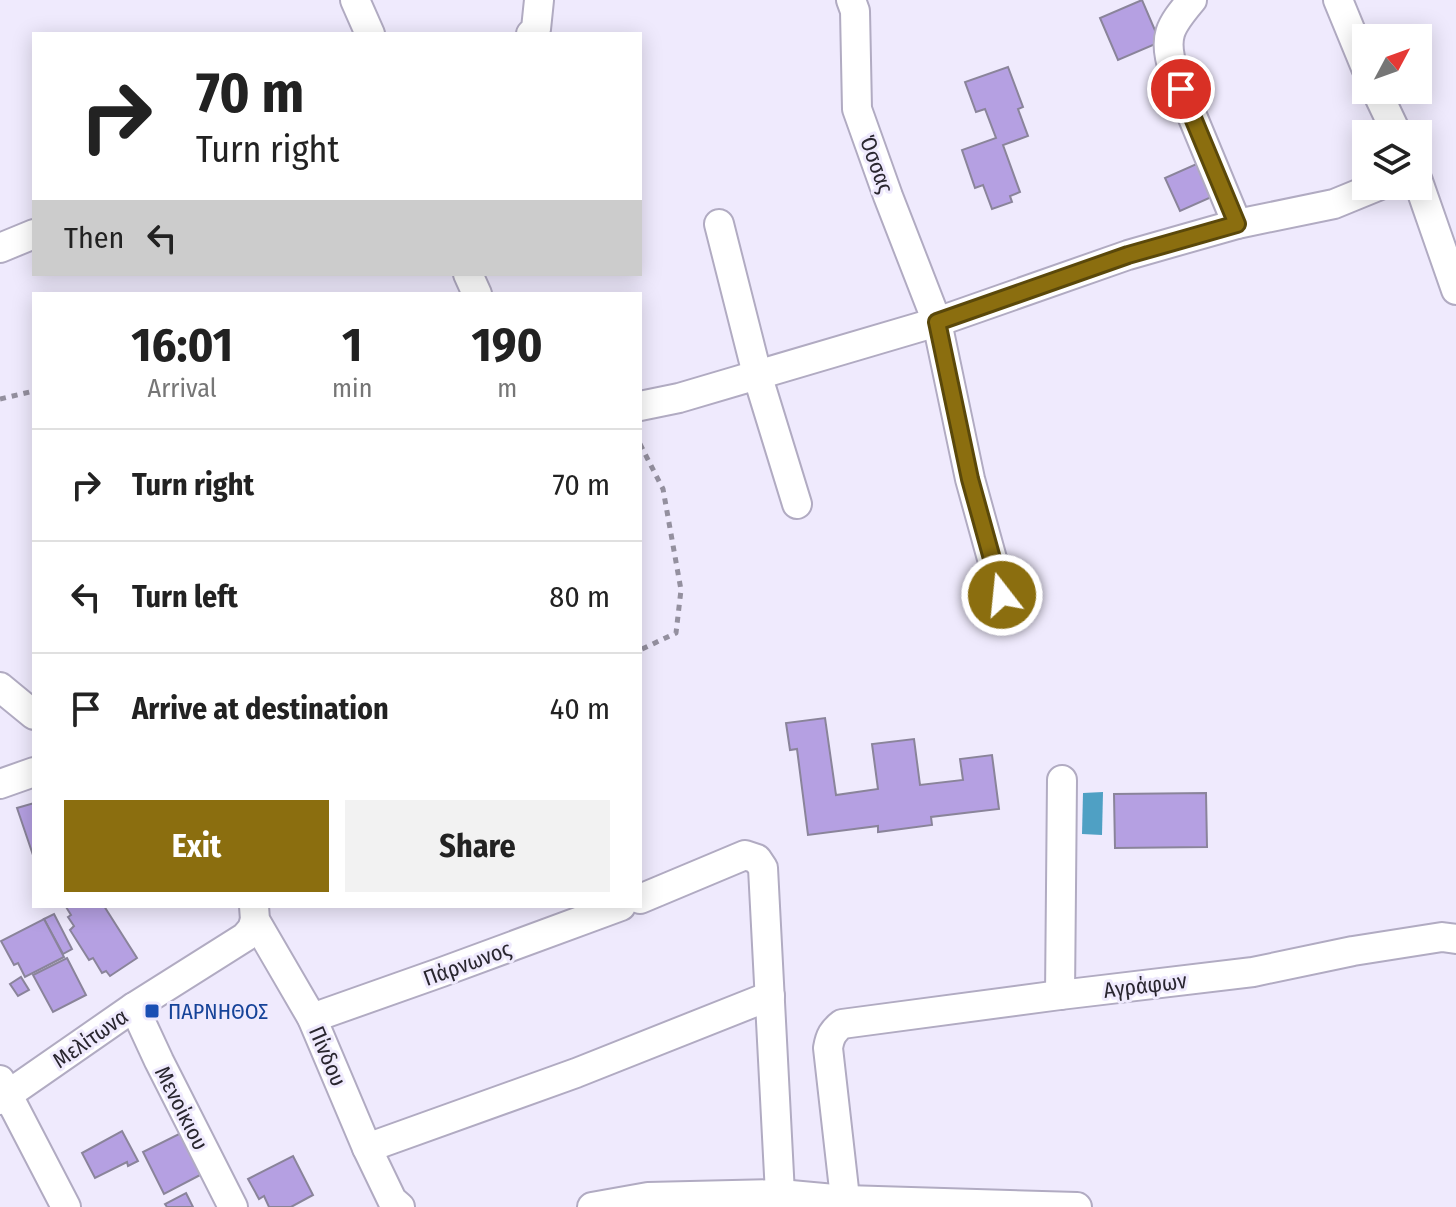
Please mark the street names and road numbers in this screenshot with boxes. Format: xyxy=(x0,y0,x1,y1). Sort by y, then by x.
street label: Όσσας xyxy=(854,132,899,197)
street label: Πάρνωνος xyxy=(419,935,515,992)
street label: Αγράφων xyxy=(1102,967,1189,1004)
street label: Μελίτωνα xyxy=(48,1003,133,1074)
street label: Πίνδου xyxy=(303,1022,352,1090)
street label: Μενοίκιου xyxy=(149,1062,214,1155)

